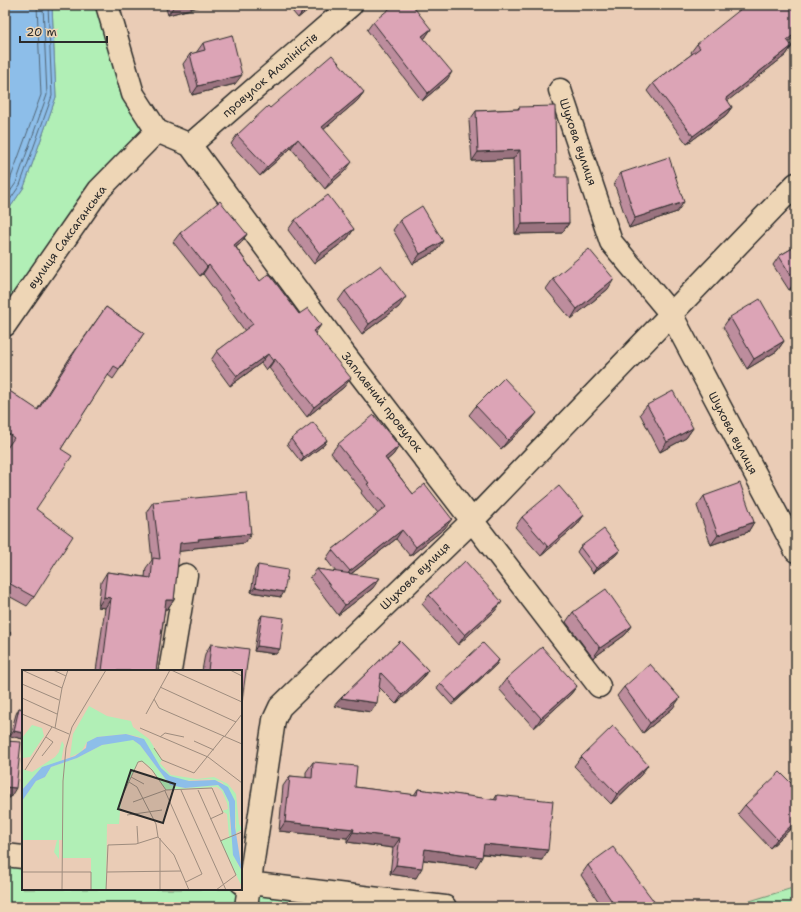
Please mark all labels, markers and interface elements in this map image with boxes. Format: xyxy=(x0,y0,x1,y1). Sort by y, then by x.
scale bar xyxy=(20,18,107,44)
text: 20 m xyxy=(26,24,57,40)
street label: провулок Альпіністів xyxy=(219,29,321,121)
street label: Шухова вулиця xyxy=(556,96,600,188)
street label: вулиця Саксаганська xyxy=(24,181,110,292)
street label: Заплавний провулок xyxy=(338,348,427,456)
street label: Шухова вулиця xyxy=(704,389,762,477)
street label: Шухова вулиця xyxy=(377,538,453,614)
inset map xyxy=(22,670,242,890)

